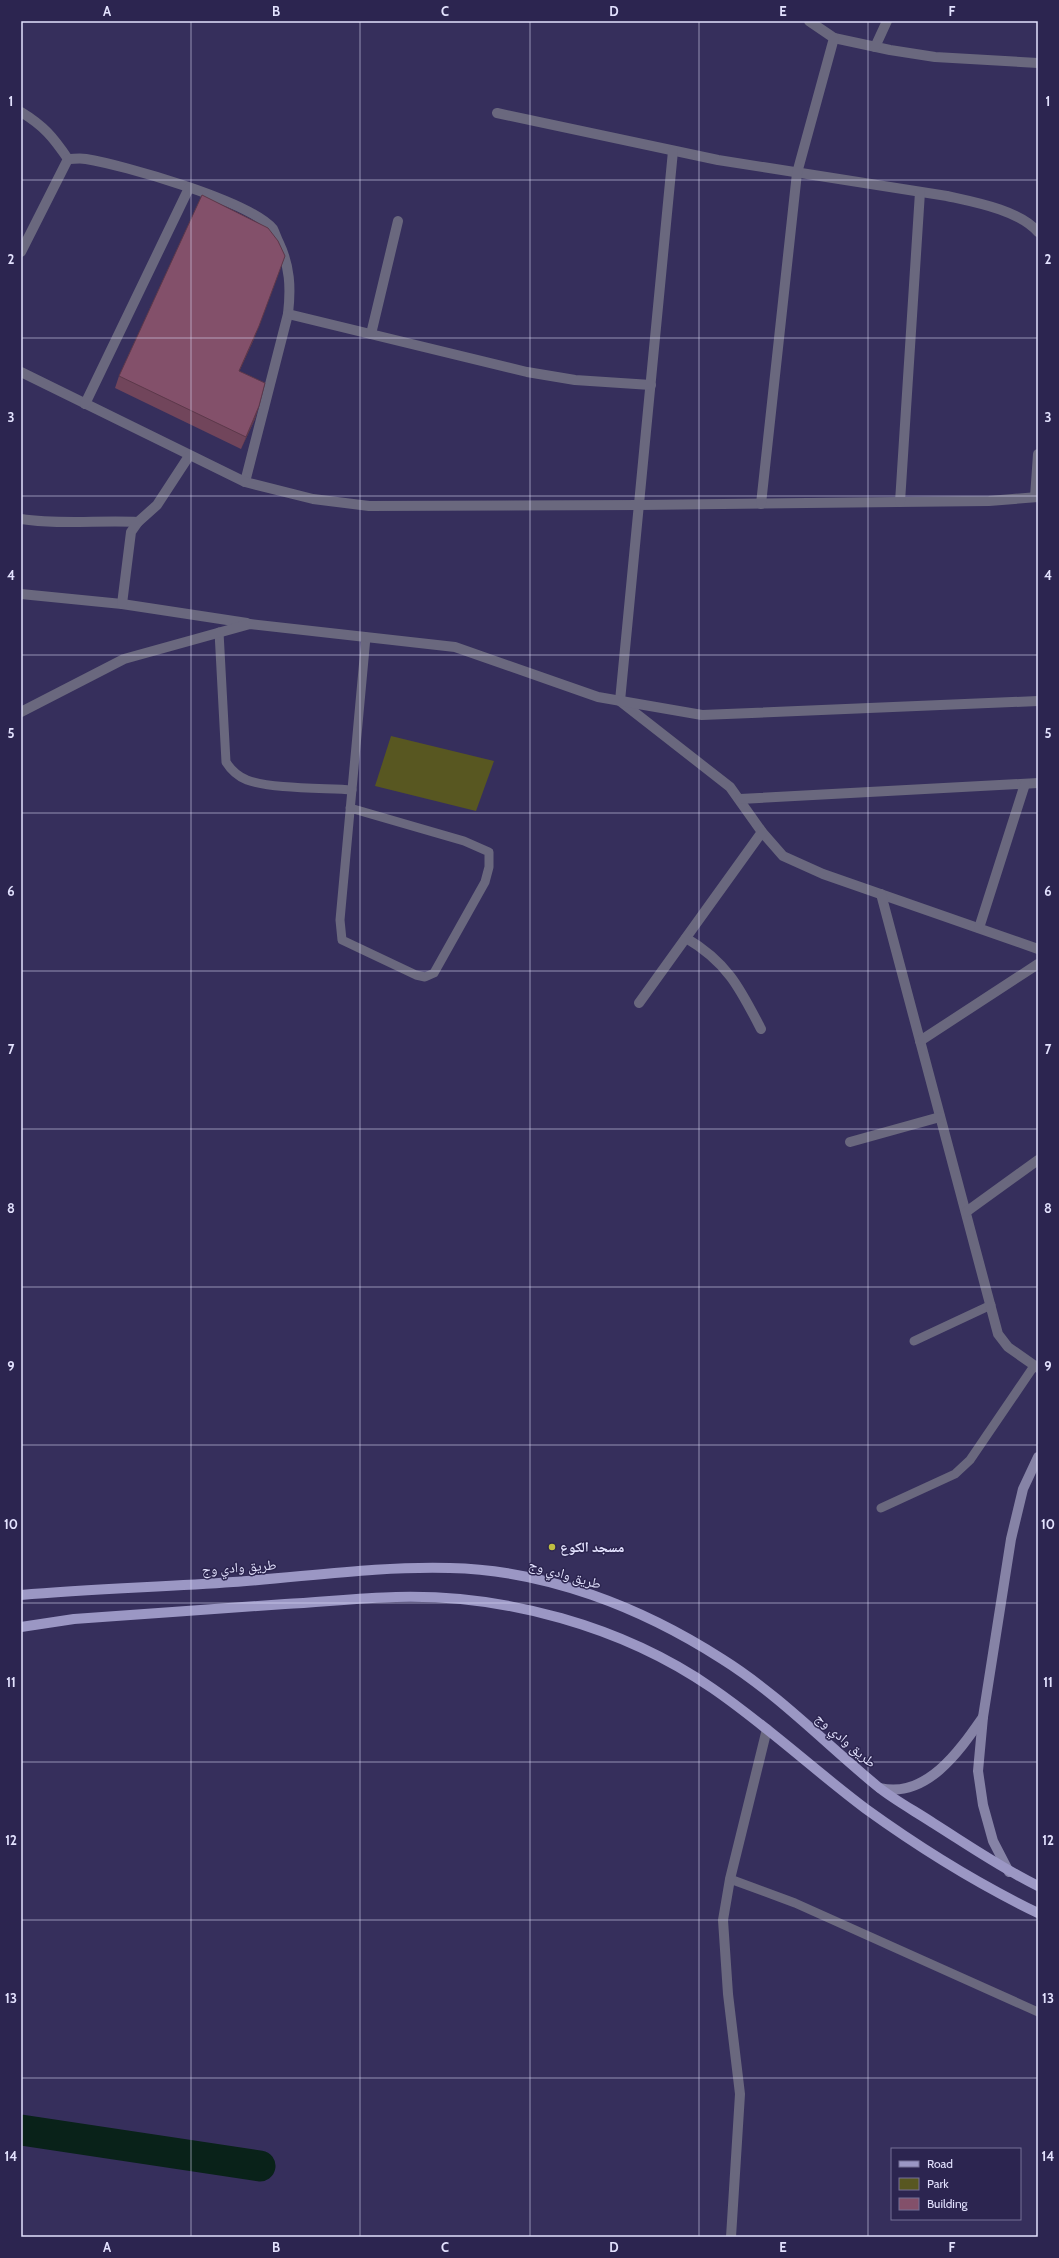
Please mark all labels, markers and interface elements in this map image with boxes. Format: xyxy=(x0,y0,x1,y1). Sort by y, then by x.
text: A xyxy=(103,3,112,19)
text: B xyxy=(272,3,280,19)
text: C xyxy=(441,3,449,19)
text: D xyxy=(609,3,619,19)
text: E xyxy=(779,3,787,19)
text: F xyxy=(949,3,956,19)
text: 1 xyxy=(9,93,13,109)
text: 1 xyxy=(1046,93,1050,109)
text: 2 xyxy=(8,251,15,267)
text: 2 xyxy=(1045,251,1052,267)
text: 3 xyxy=(7,409,15,425)
text: 3 xyxy=(1044,409,1052,425)
text: 4 xyxy=(7,567,15,583)
text: 4 xyxy=(1044,567,1052,583)
text: 5 xyxy=(8,725,15,741)
text: 5 xyxy=(1045,725,1052,741)
text: 6 xyxy=(7,883,15,899)
text: 6 xyxy=(1044,883,1052,899)
text: 7 xyxy=(8,1041,15,1057)
text: 7 xyxy=(1045,1041,1052,1057)
text: 8 xyxy=(7,1200,15,1216)
text: 8 xyxy=(1044,1200,1052,1216)
text: 9 xyxy=(7,1358,15,1374)
text: 9 xyxy=(1044,1358,1052,1374)
text: 10 xyxy=(4,1516,18,1532)
text: 10 xyxy=(1041,1516,1055,1532)
place label: مسجد الكوع xyxy=(560,1538,624,1556)
marker: مسجد الكوع xyxy=(547,1542,557,1552)
street label: طريق وادي وج xyxy=(201,1555,277,1581)
street label: طريق وادي وج xyxy=(526,1555,603,1595)
text: 11 xyxy=(6,1674,16,1690)
text: 11 xyxy=(1043,1674,1053,1690)
street label: طريق وادي وج xyxy=(810,1709,880,1773)
text: 12 xyxy=(5,1832,17,1848)
text: 12 xyxy=(1042,1832,1054,1848)
text: 13 xyxy=(5,1990,17,2006)
text: 13 xyxy=(1042,1990,1054,2006)
text: 14 xyxy=(5,2148,17,2164)
legend xyxy=(891,2148,1021,2220)
text: 14 xyxy=(1042,2148,1054,2164)
text: Road xyxy=(927,2156,953,2171)
text: Park xyxy=(927,2176,949,2191)
text: Building xyxy=(927,2196,969,2211)
text: A xyxy=(103,2239,112,2255)
text: B xyxy=(272,2239,280,2255)
text: C xyxy=(441,2239,449,2255)
text: D xyxy=(609,2239,619,2255)
text: E xyxy=(779,2239,787,2255)
text: F xyxy=(949,2239,956,2255)

